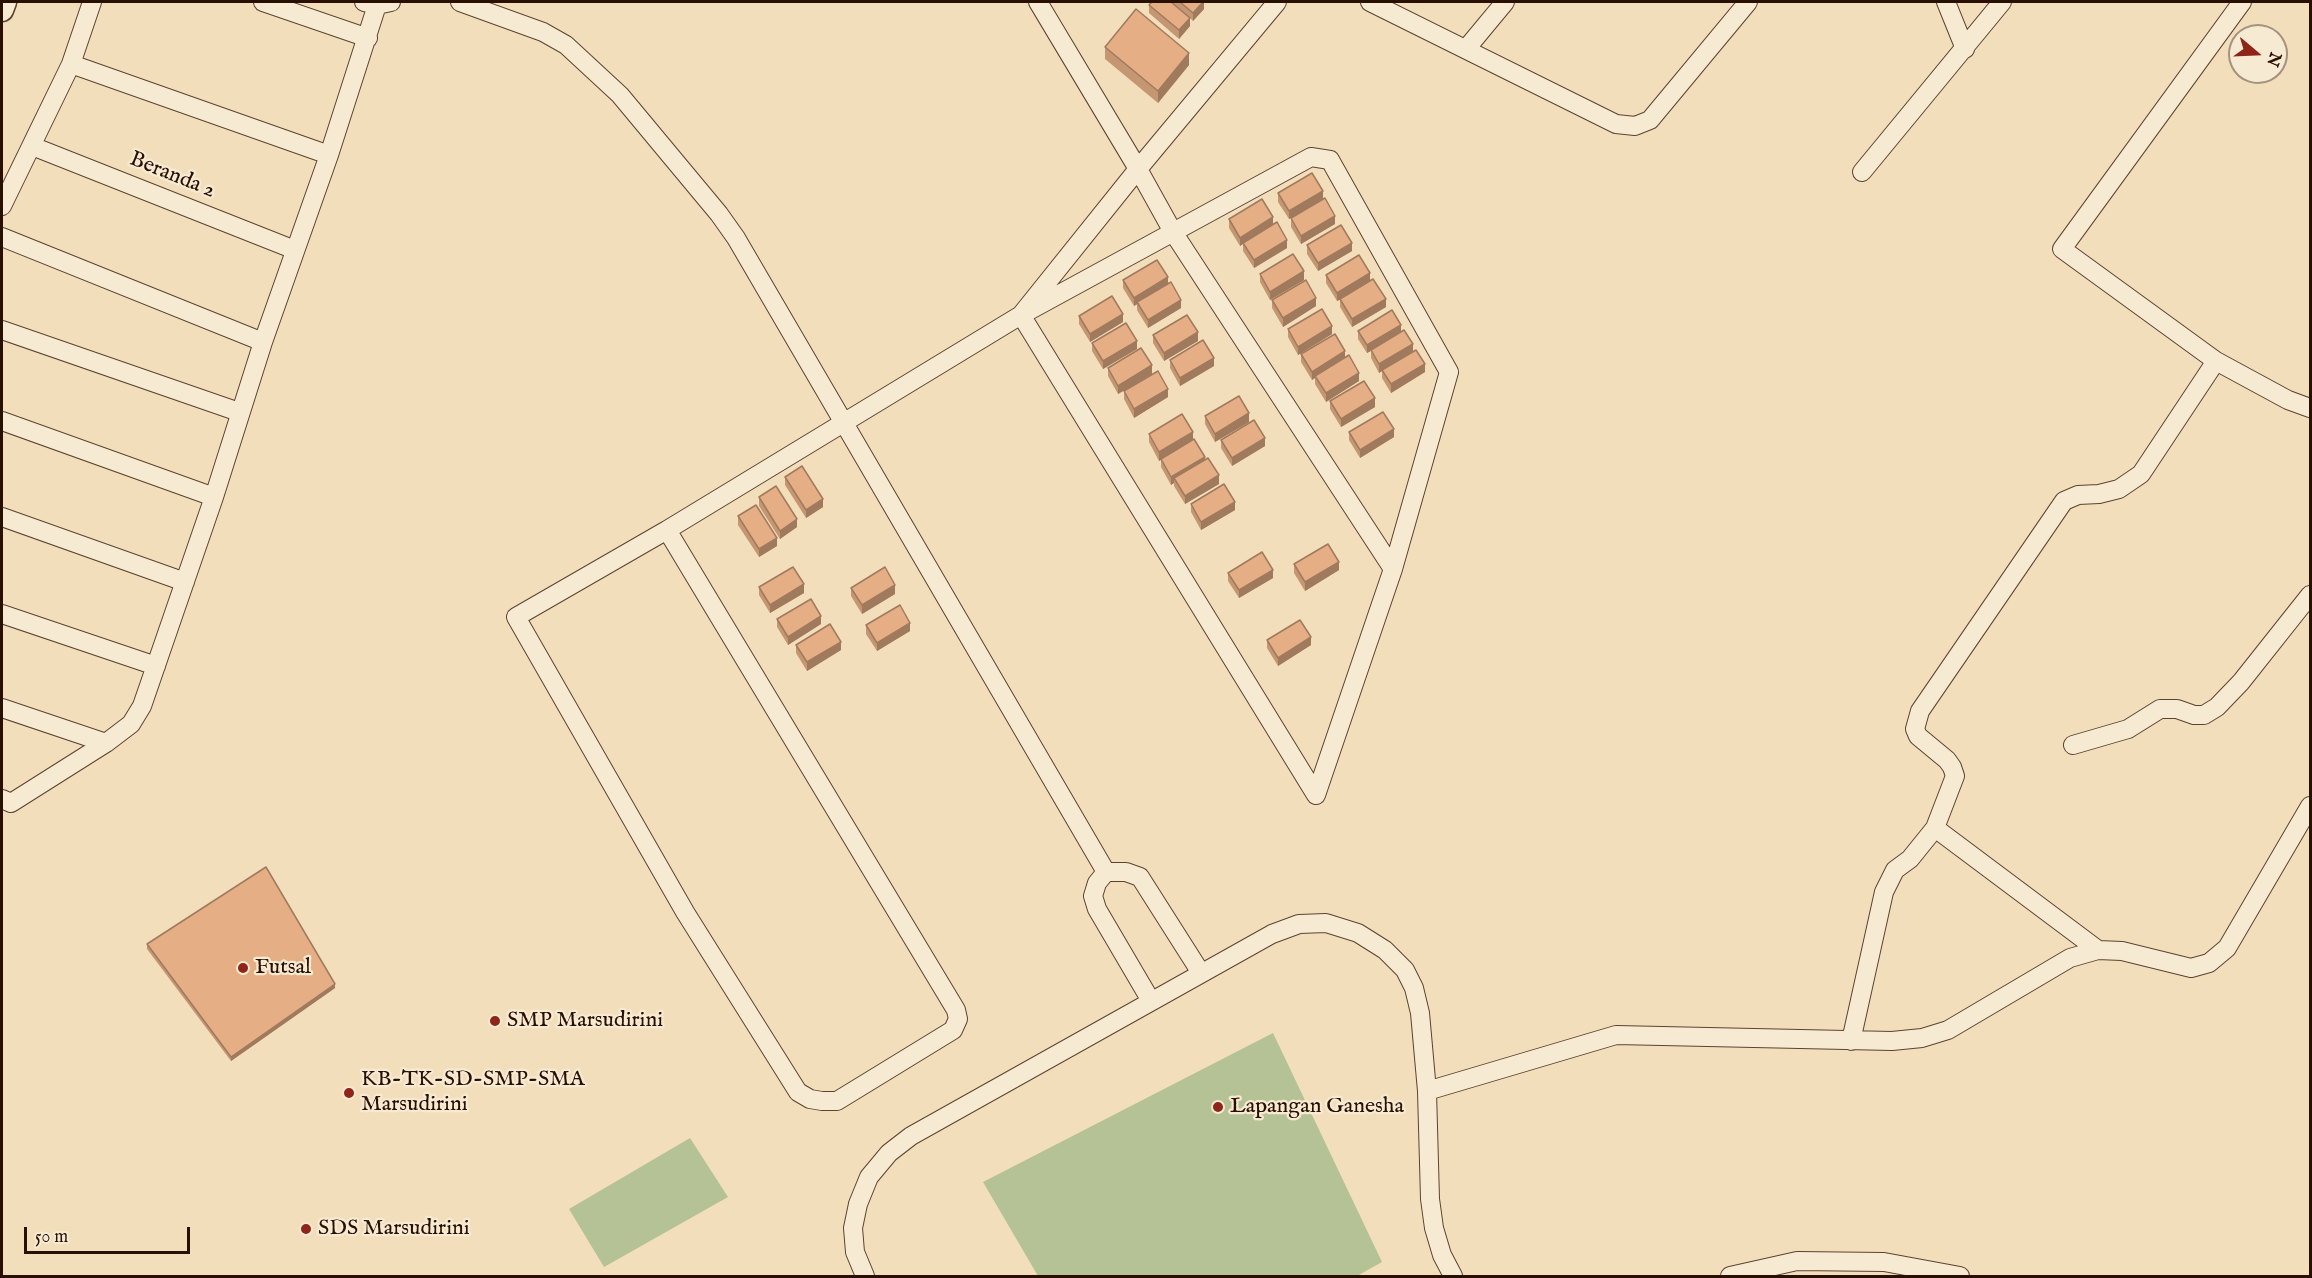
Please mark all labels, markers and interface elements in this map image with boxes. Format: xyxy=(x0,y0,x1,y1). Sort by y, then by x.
north arrow xyxy=(2228,24,2288,84)
text: N xyxy=(2261,49,2285,69)
street label: Beranda 2 xyxy=(125,147,219,205)
place label: Futsal xyxy=(255,955,311,981)
marker: Futsal xyxy=(236,961,250,975)
place label: SMP Marsudirini xyxy=(507,1008,663,1034)
marker: SMP Marsudirini xyxy=(488,1014,502,1028)
place label: KB-TK-SD-SMP-SMA Marsudirini xyxy=(361,1067,585,1118)
marker: KB-TK-SD-SMP-SMA Marsudirini xyxy=(342,1086,356,1100)
place label: Lapangan Ganesha xyxy=(1230,1094,1404,1120)
marker: Lapangan Ganesha xyxy=(1211,1100,1225,1114)
scale bar xyxy=(27,1215,194,1253)
place label: SDS Marsudirini xyxy=(318,1216,470,1242)
marker: SDS Marsudirini xyxy=(299,1222,313,1236)
text: 50 m xyxy=(35,1226,68,1249)

